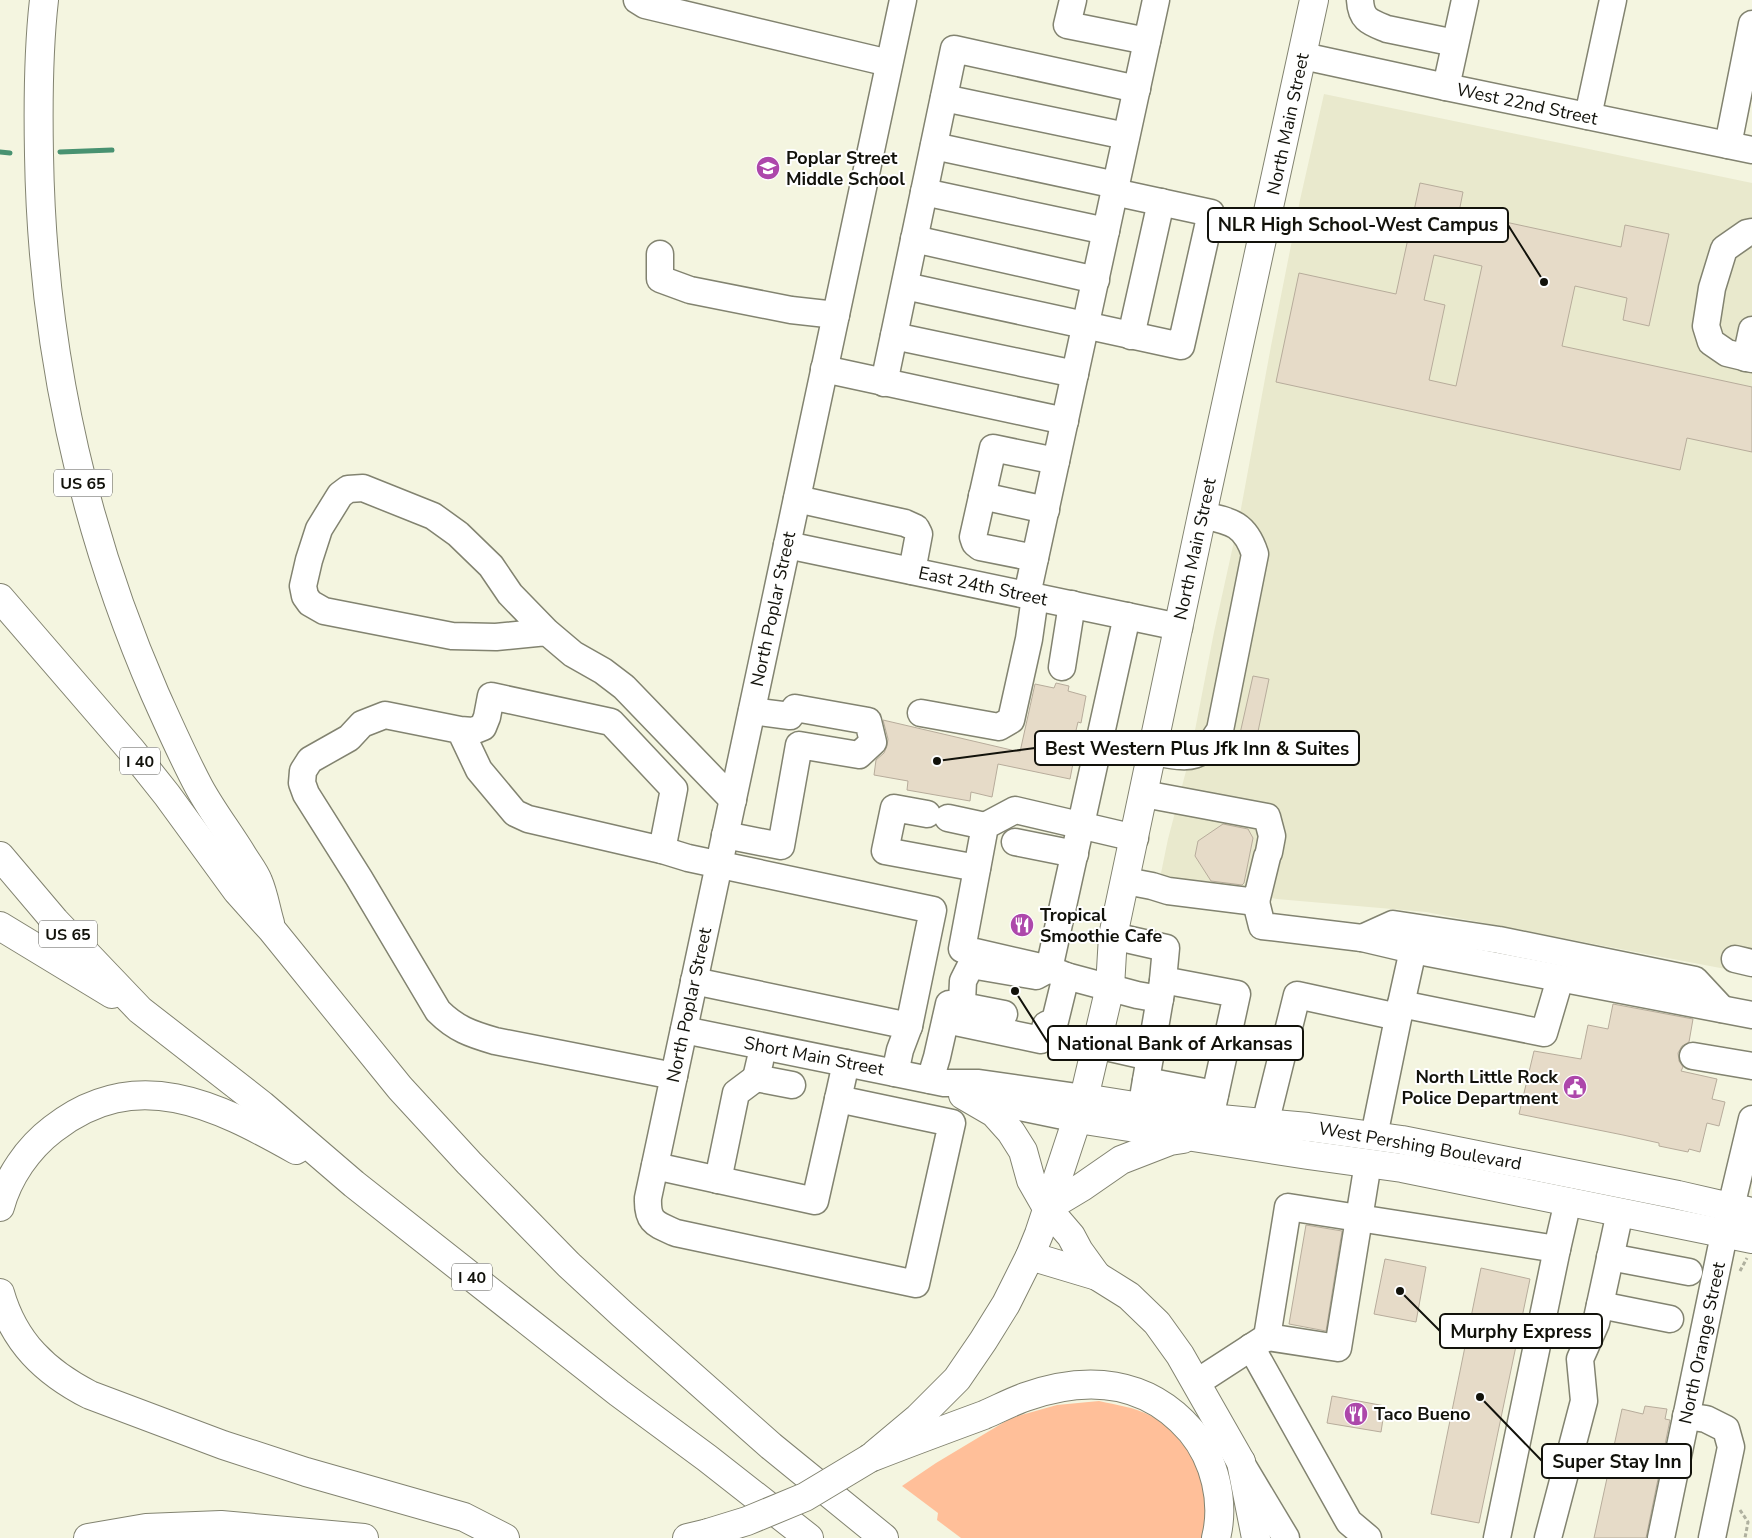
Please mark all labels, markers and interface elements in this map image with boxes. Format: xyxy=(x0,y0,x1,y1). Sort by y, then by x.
street label: North Main Street xyxy=(1261,50,1315,197)
street label: West 22nd Street xyxy=(1454,77,1601,131)
place label: Poplar Street Middle School xyxy=(786,146,905,191)
school or university icon: Poplar Street Middle School xyxy=(755,155,781,181)
callout: NLR High School-West Campus xyxy=(1208,208,1508,242)
text: NLR High School-West Campus xyxy=(1218,212,1498,238)
road number: US 65 xyxy=(54,469,112,496)
street label: North Main Street xyxy=(1168,475,1222,622)
street label: North Poplar Street xyxy=(745,529,801,689)
street label: East 24th Street xyxy=(916,561,1050,612)
callout: Best Western Plus Jfk Inn & Suites xyxy=(1035,731,1359,765)
text: Best Western Plus Jfk Inn & Suites xyxy=(1045,736,1349,762)
road number: I 40 xyxy=(120,748,160,774)
place label: Tropical Smoothie Cafe xyxy=(1040,903,1162,948)
restaurant icon: Tropical Smoothie Cafe xyxy=(1009,912,1035,938)
road number: US 65 xyxy=(39,921,97,948)
street label: North Poplar Street xyxy=(661,925,717,1085)
callout: National Bank of Arkansas xyxy=(1048,1026,1303,1060)
street label: Short Main Street xyxy=(742,1031,887,1081)
text: National Bank of Arkansas xyxy=(1057,1031,1293,1057)
place label: North Little Rock Police Department xyxy=(1402,1065,1558,1110)
public building icon: North Little Rock Police Department xyxy=(1562,1074,1588,1100)
street label: West Pershing Boulevard xyxy=(1317,1116,1523,1176)
street label: North Orange Street xyxy=(1673,1259,1731,1426)
road number: I 40 xyxy=(452,1264,492,1290)
callout: Murphy Express xyxy=(1440,1314,1602,1348)
text: Murphy Express xyxy=(1450,1319,1592,1345)
restaurant icon: Taco Bueno xyxy=(1343,1401,1369,1427)
place label: Taco Bueno xyxy=(1374,1402,1471,1426)
callout: Super Stay Inn xyxy=(1542,1444,1691,1478)
text: Super Stay Inn xyxy=(1552,1449,1682,1475)

